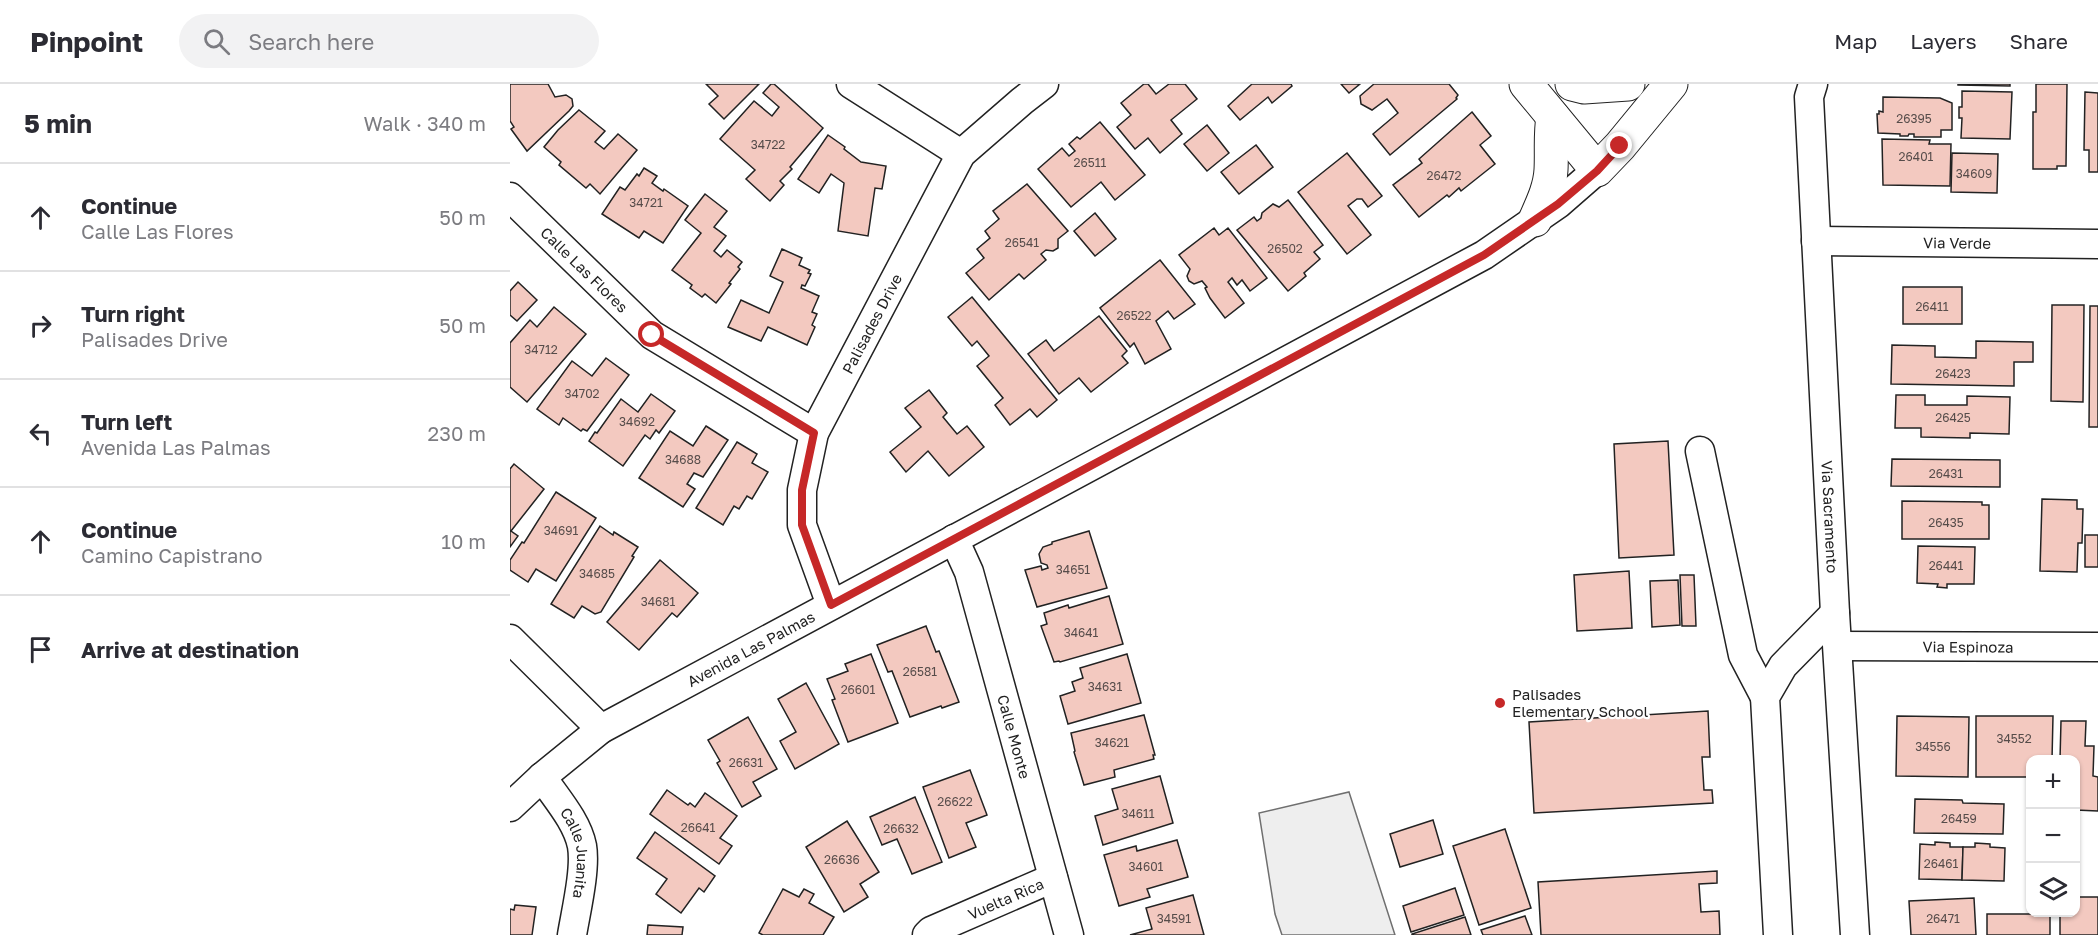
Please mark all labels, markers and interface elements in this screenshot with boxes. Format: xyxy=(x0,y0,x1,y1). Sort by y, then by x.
search box xyxy=(179,14,599,68)
text: Pinpoint xyxy=(30,25,143,58)
icon: search xyxy=(200,25,233,58)
text: Search here xyxy=(248,28,374,55)
text: Map xyxy=(1834,28,1877,54)
text: Layers xyxy=(1910,28,1977,54)
text: Share xyxy=(2010,28,2068,54)
text: 5 min xyxy=(24,108,92,139)
text: Walk · 340 m xyxy=(364,111,486,135)
house number: 26395 xyxy=(1896,111,1932,126)
route end xyxy=(1606,132,1632,158)
house number: 34722 xyxy=(751,137,785,152)
house number: 26401 xyxy=(1899,149,1934,164)
house number: 26511 xyxy=(1074,155,1107,170)
house number: 34609 xyxy=(1956,166,1992,181)
house number: 26472 xyxy=(1427,168,1461,183)
text: Continue xyxy=(81,192,177,219)
house number: 34721 xyxy=(629,195,663,210)
icon: ahead xyxy=(24,201,57,234)
text: 50 m xyxy=(439,205,486,229)
text: Calle Las Flores xyxy=(81,219,234,243)
street label: Calle Las Flores xyxy=(537,223,632,316)
street label: Via Verde xyxy=(1923,233,1991,252)
house number: 26541 xyxy=(1005,235,1039,250)
house number: 26502 xyxy=(1267,241,1303,256)
street label: Palisades Drive xyxy=(838,270,905,377)
house number: 26411 xyxy=(1915,299,1949,314)
text: Turn right xyxy=(81,300,185,327)
house number: 26522 xyxy=(1116,308,1152,323)
icon: right xyxy=(24,309,57,342)
text: 50 m xyxy=(439,313,486,337)
route start xyxy=(638,321,664,347)
text: Palisades Drive xyxy=(81,327,228,351)
house number: 34712 xyxy=(524,342,558,357)
house number: 26423 xyxy=(1935,366,1971,381)
house number: 34702 xyxy=(564,386,600,401)
text: Turn left xyxy=(81,408,172,435)
house number: 26425 xyxy=(1935,410,1971,425)
house number: 34692 xyxy=(619,414,655,429)
icon: left xyxy=(24,417,57,450)
text: 230 m xyxy=(428,421,486,445)
text: Avenida Las Palmas xyxy=(81,435,271,459)
house number: 34688 xyxy=(665,452,701,467)
street label: Via Sacramento xyxy=(1818,460,1842,574)
house number: 26431 xyxy=(1929,466,1963,481)
house number: 26435 xyxy=(1928,515,1964,530)
text: Continue xyxy=(81,516,177,543)
house number: 34691 xyxy=(544,523,579,538)
icon: ahead xyxy=(24,525,57,558)
text: 10 m xyxy=(441,529,486,553)
text: Camino Capistrano xyxy=(81,543,263,567)
house number: 26441 xyxy=(1929,558,1964,573)
house number: 34651 xyxy=(1056,562,1090,577)
house number: 34685 xyxy=(579,566,615,581)
house number: 34681 xyxy=(641,594,676,609)
street label: Avenida Las Palmas xyxy=(684,607,818,690)
house number: 34641 xyxy=(1064,625,1099,640)
icon: arrive xyxy=(24,633,57,666)
text: Arrive at destination xyxy=(81,636,299,663)
street label: Via Espinoza xyxy=(1922,637,2014,656)
house number: 26581 xyxy=(903,664,937,679)
house number: 34631 xyxy=(1088,679,1122,694)
house number: 26601 xyxy=(841,682,876,697)
place label: Palisades Elementary School xyxy=(1512,685,1648,720)
street label: Calle Monte xyxy=(994,693,1035,781)
marker: Palisades Elementary School xyxy=(1493,696,1507,710)
house number: 34552 xyxy=(1996,731,2032,746)
house number: 34621 xyxy=(1095,735,1129,750)
house number: 34556 xyxy=(1915,739,1951,754)
house number: 26631 xyxy=(729,755,763,770)
map controls xyxy=(2026,755,2080,917)
button: + xyxy=(2026,755,2080,809)
house number: 26622 xyxy=(937,794,973,809)
street label: Calle Juanita xyxy=(557,804,592,900)
house number: 34611 xyxy=(1121,806,1155,821)
button: − xyxy=(2026,809,2080,863)
house number: 26459 xyxy=(1941,811,1977,826)
house number: 26641 xyxy=(681,820,715,835)
house number: 26632 xyxy=(883,821,919,836)
house number: 26636 xyxy=(824,852,860,867)
house number: 26461 xyxy=(1924,856,1958,871)
house number: 34601 xyxy=(1129,859,1164,874)
button: layers xyxy=(2026,863,2080,917)
street label: Vuelta Rica xyxy=(965,874,1046,923)
house number: 34591 xyxy=(1157,911,1191,926)
house number: 26471 xyxy=(1926,911,1960,926)

